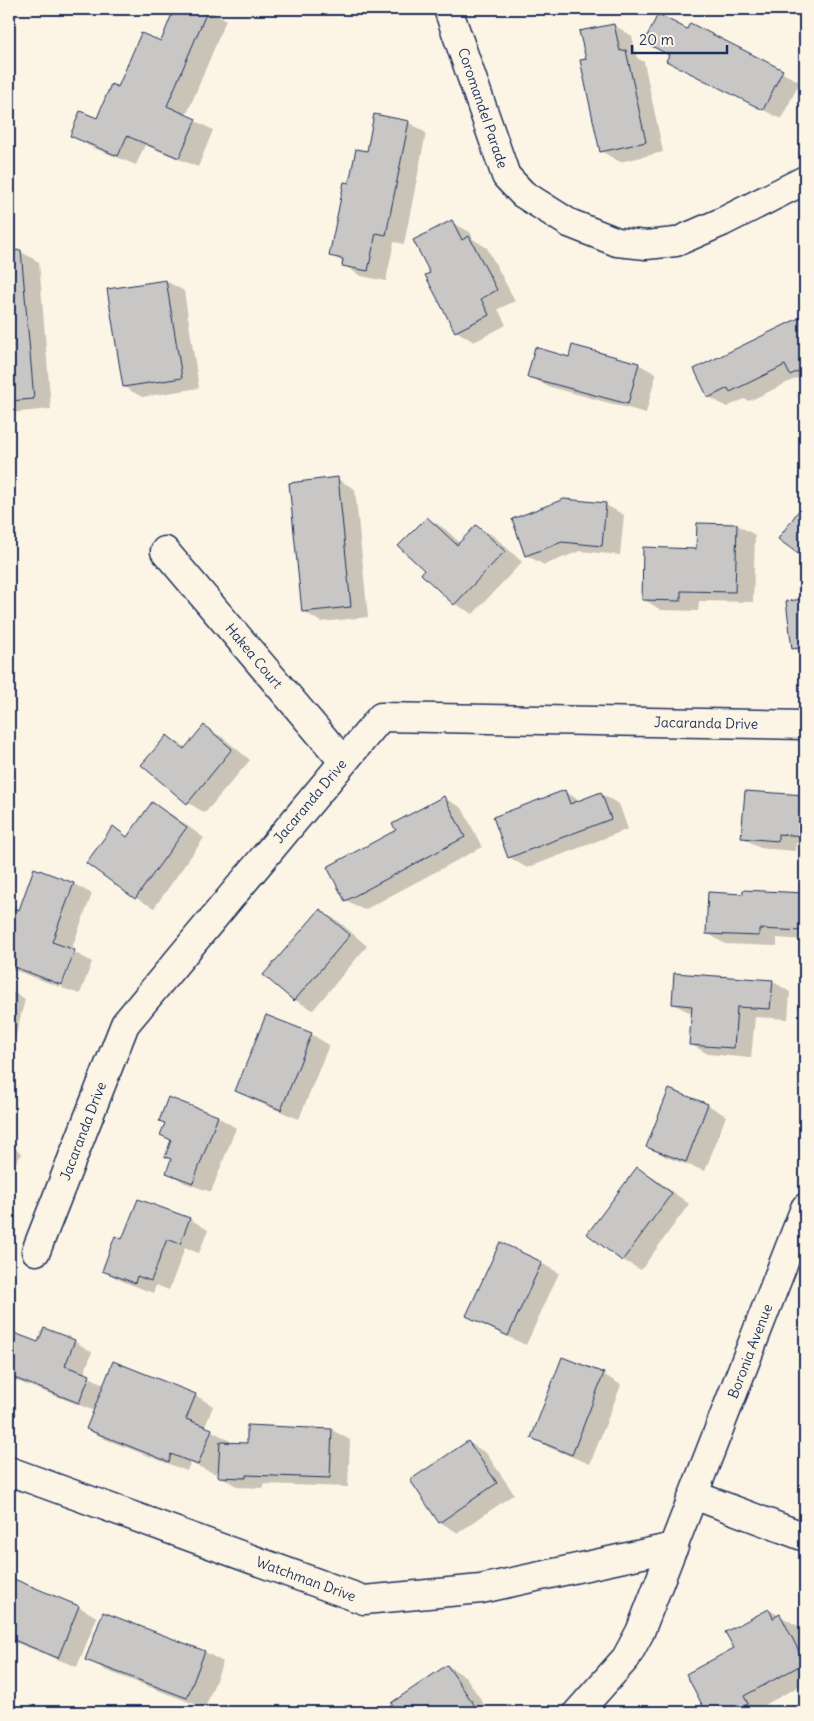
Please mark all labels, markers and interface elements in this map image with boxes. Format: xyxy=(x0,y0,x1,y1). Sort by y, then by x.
scale bar xyxy=(632,22,726,54)
text: 20 m xyxy=(639,30,674,49)
street label: Coromandel Parade xyxy=(454,45,512,171)
street label: Hakea Court xyxy=(222,620,287,692)
street label: Jacaranda Drive xyxy=(654,713,758,733)
street label: Jacaranda Drive xyxy=(270,755,350,847)
street label: Jacaranda Drive xyxy=(56,1079,110,1183)
street label: Boronia Avenue xyxy=(724,1301,776,1401)
street label: Watchman Drive xyxy=(254,1553,358,1605)

